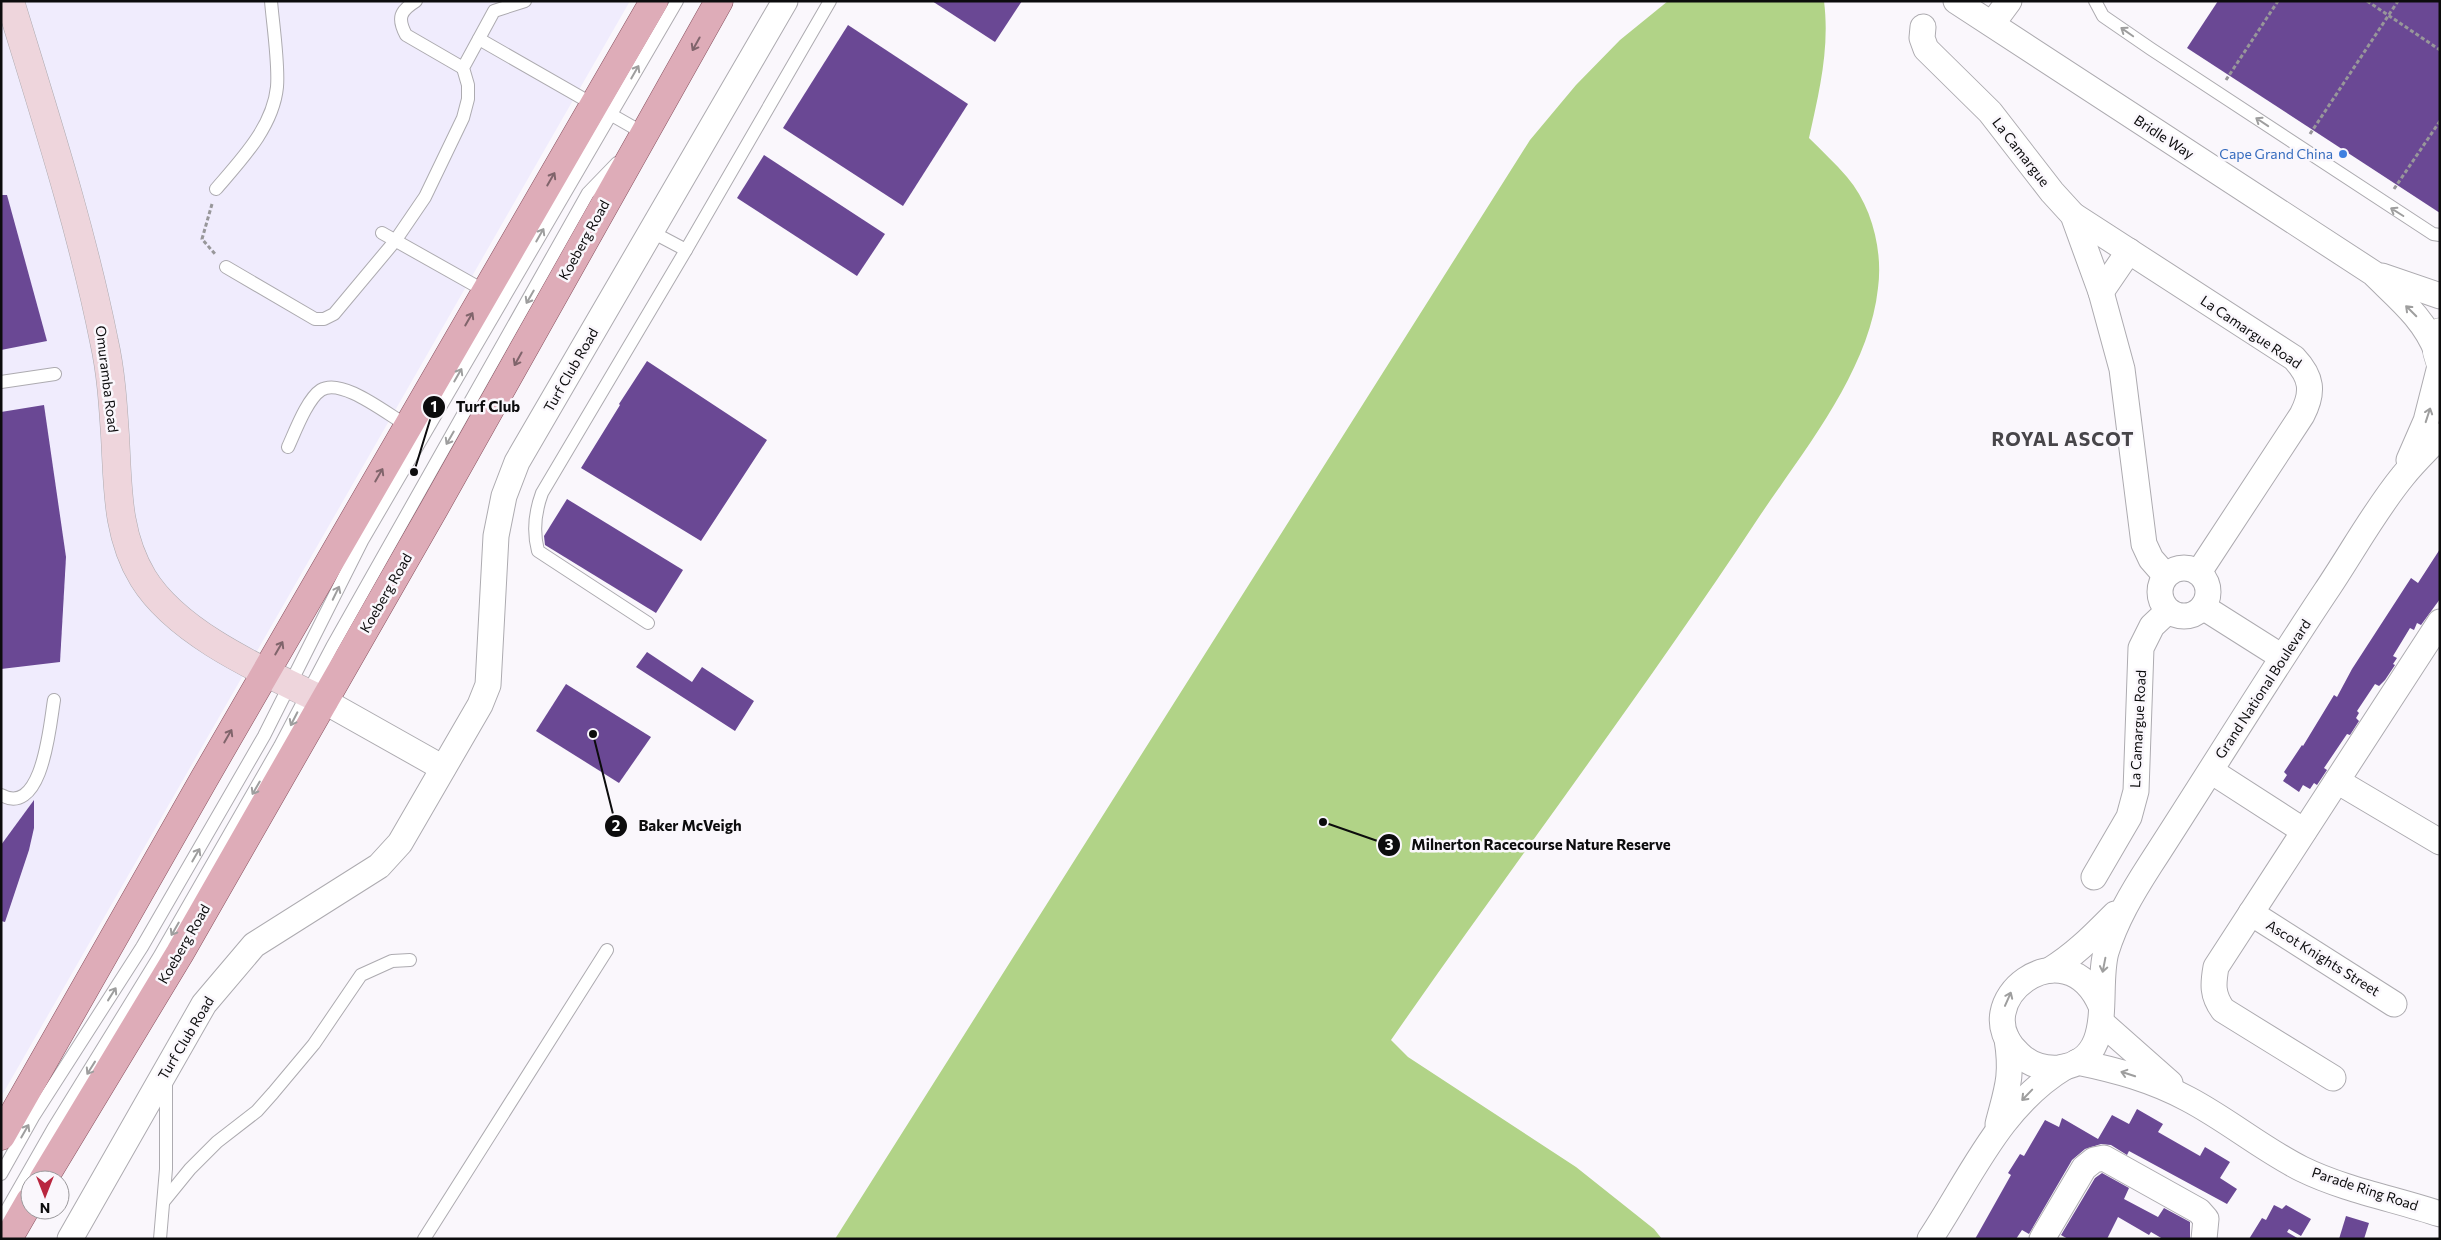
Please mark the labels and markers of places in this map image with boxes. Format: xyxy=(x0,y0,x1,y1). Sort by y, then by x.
place label: Cape Grand China xyxy=(2219,145,2333,162)
marker: Cape Grand China xyxy=(2337,148,2349,160)
callout: Turf Club xyxy=(421,392,530,422)
callout: Baker McVeigh xyxy=(603,811,751,841)
callout: Milnerton Racecourse Nature Reserve xyxy=(1376,830,1681,860)

